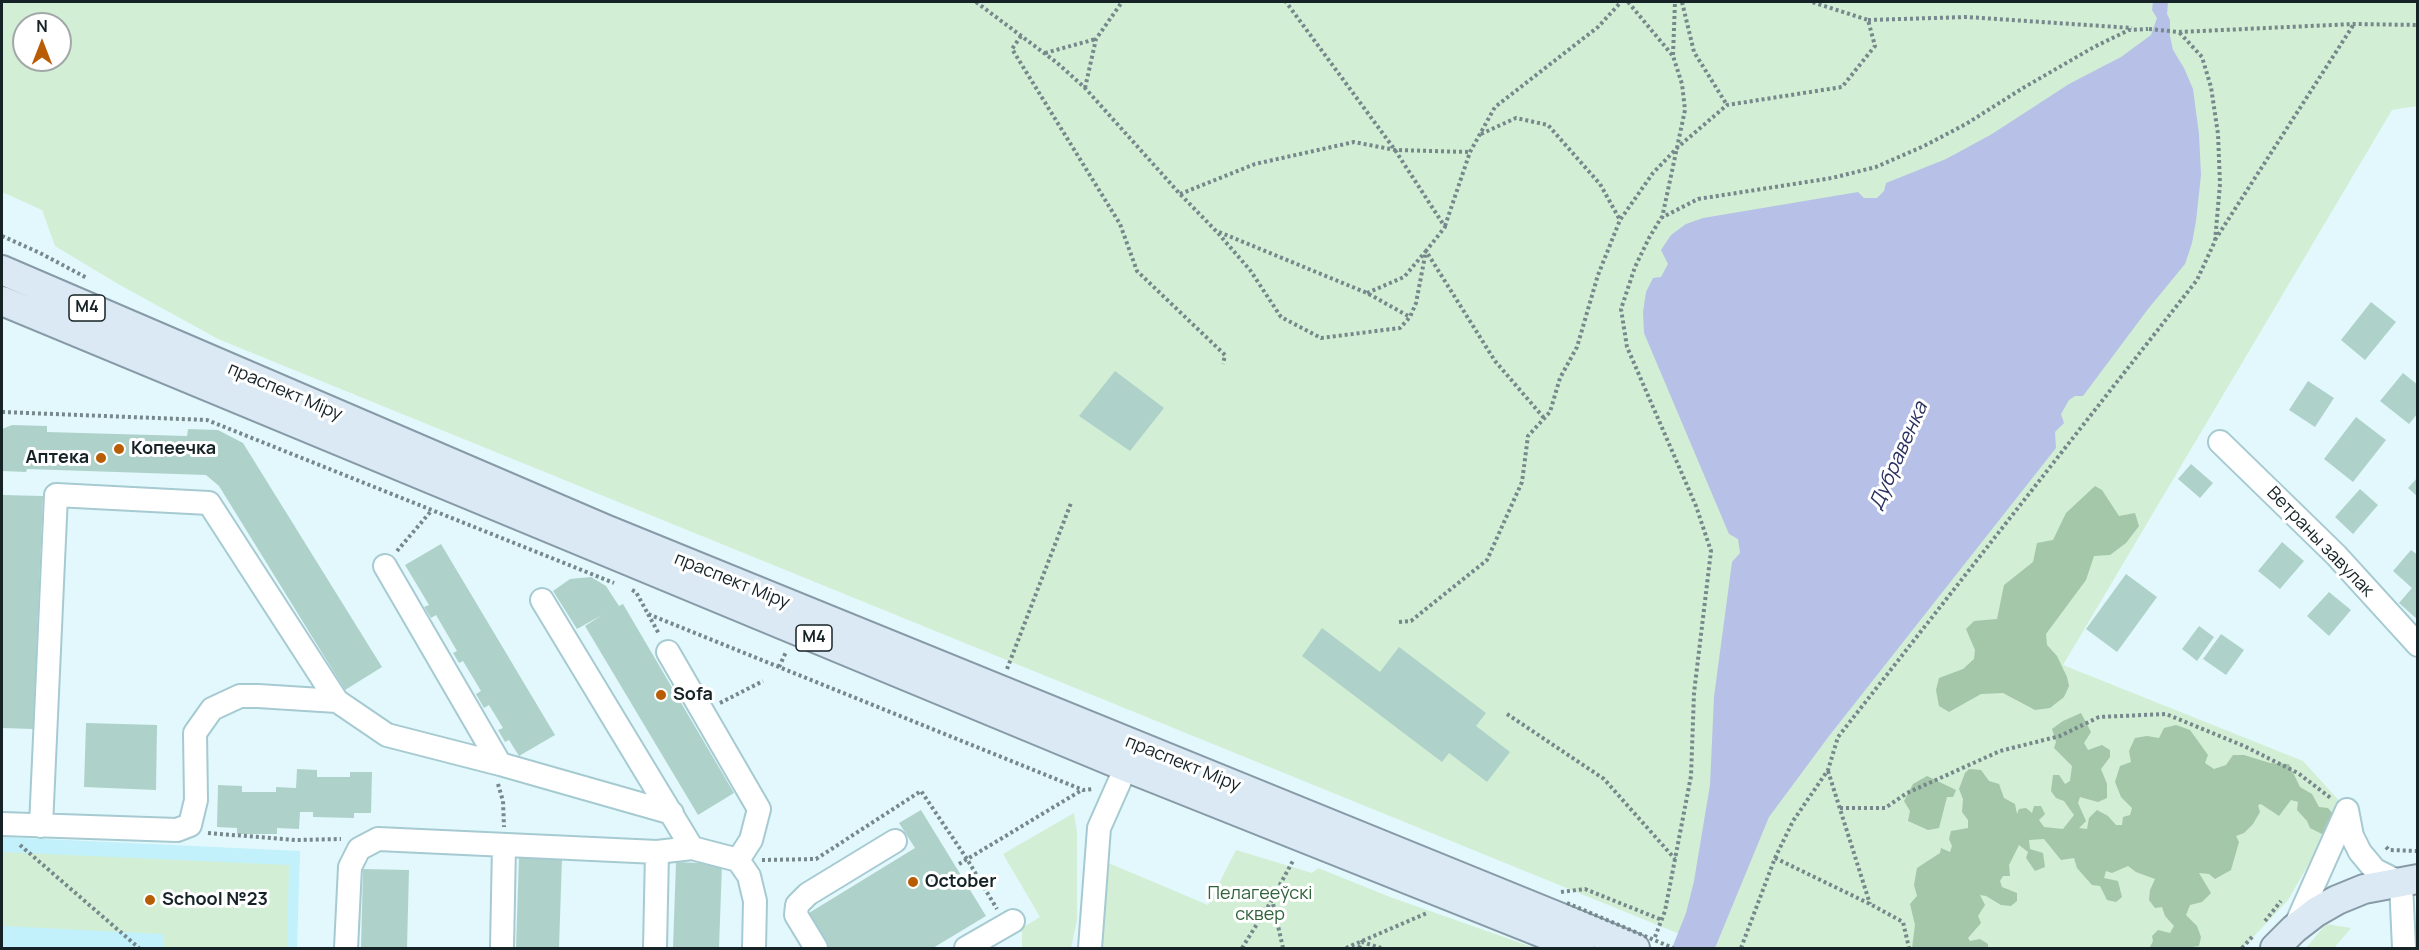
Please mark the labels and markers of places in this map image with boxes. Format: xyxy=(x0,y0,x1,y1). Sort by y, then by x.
place label: Копеечка xyxy=(131,438,216,460)
marker: Копеечка xyxy=(112,442,126,456)
place label: Аптека xyxy=(26,447,89,469)
marker: Аптека xyxy=(94,451,108,465)
place label: Sofa xyxy=(673,684,713,706)
marker: Sofa xyxy=(654,688,668,702)
place label: October xyxy=(925,871,996,893)
marker: October xyxy=(906,875,920,889)
place label: School №23 xyxy=(162,889,268,911)
marker: School №23 xyxy=(143,893,157,907)

